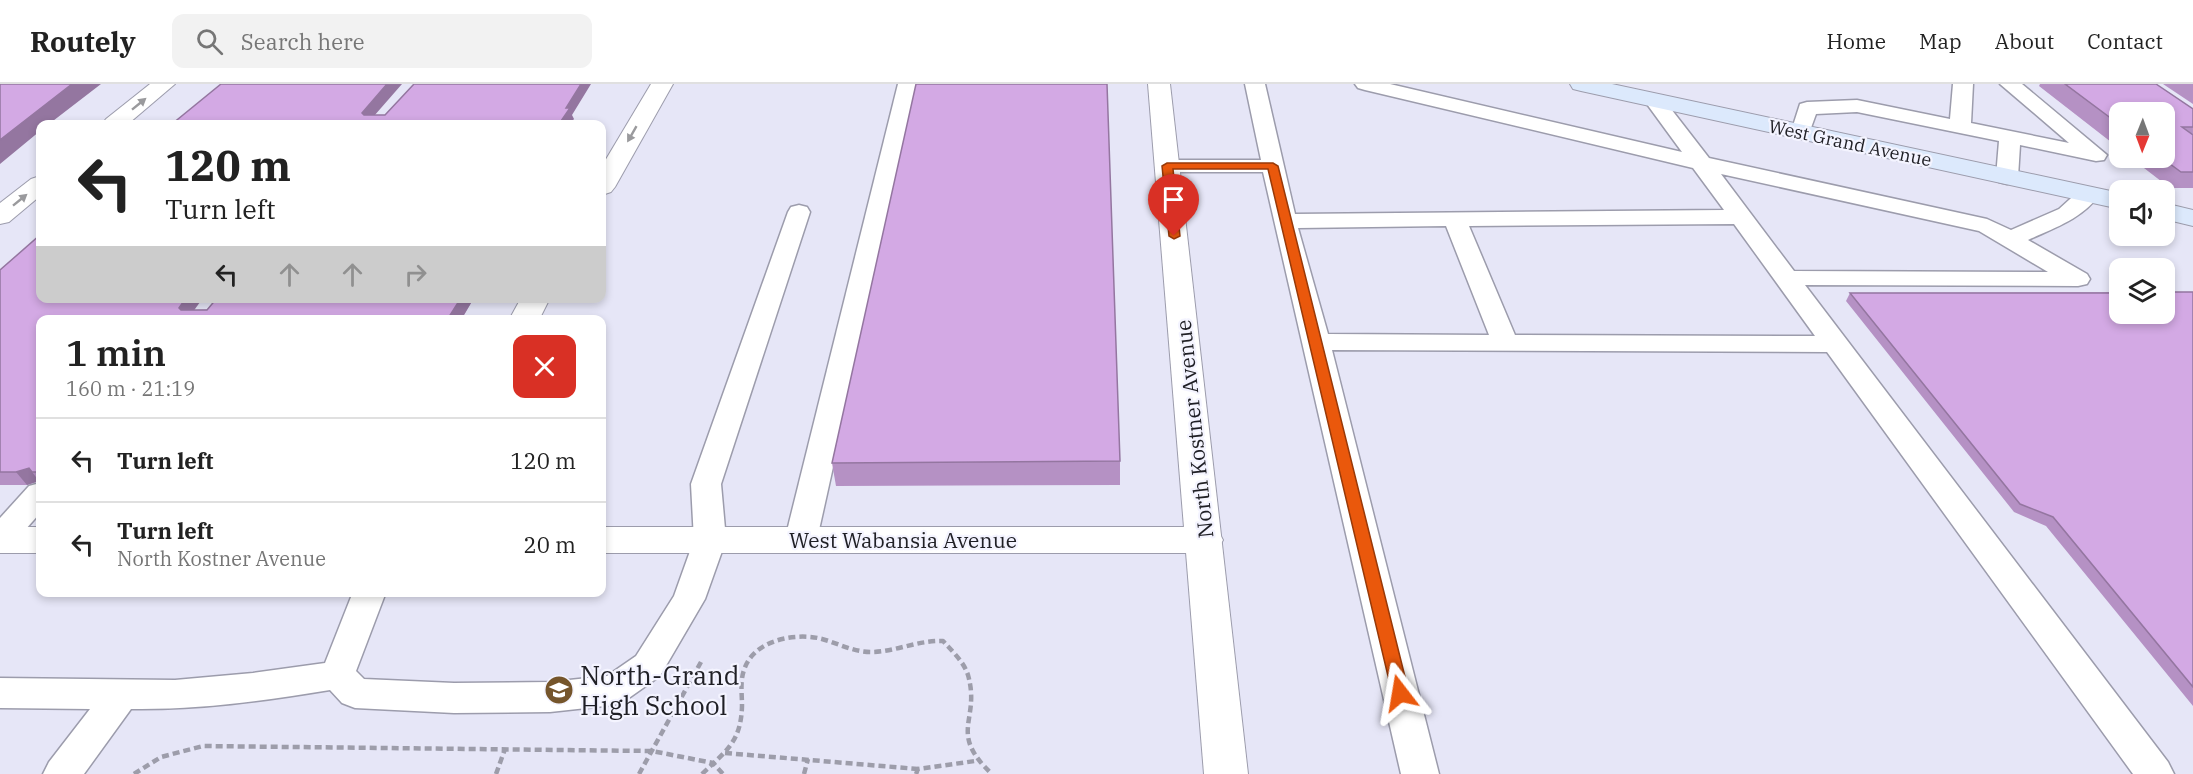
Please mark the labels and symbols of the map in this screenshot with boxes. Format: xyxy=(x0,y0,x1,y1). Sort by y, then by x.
one-way arrow xyxy=(131,98,147,111)
north arrow xyxy=(2109,102,2175,168)
street label: West Grand Avenue xyxy=(1766,114,1934,172)
one-way arrow xyxy=(628,126,638,143)
pin xyxy=(1148,174,1199,236)
one-way arrow xyxy=(12,193,28,206)
street label: North Kostner Avenue xyxy=(1169,318,1219,540)
street label: West Wabansia Avenue xyxy=(789,526,1017,554)
place label: North-Grand High School xyxy=(580,658,740,722)
position arrow xyxy=(1368,661,1432,725)
school or university icon: North-Grand High School xyxy=(543,674,575,706)

